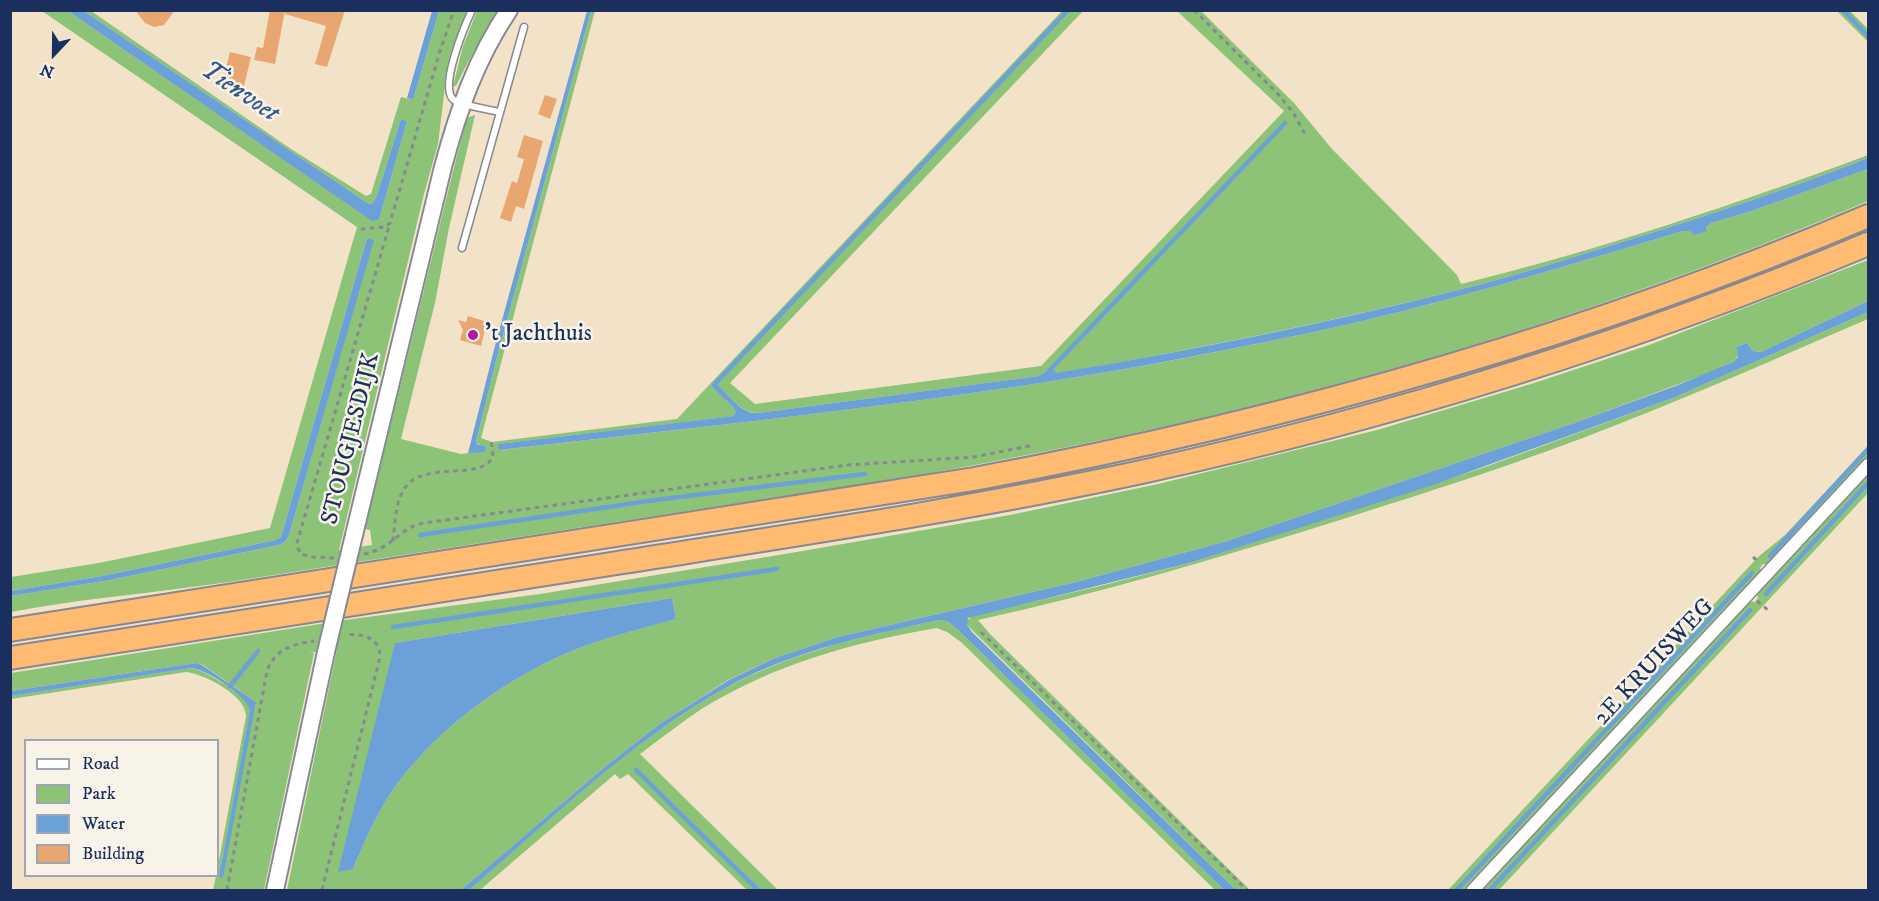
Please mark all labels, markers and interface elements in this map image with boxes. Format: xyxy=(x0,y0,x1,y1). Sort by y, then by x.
north arrow xyxy=(24,24,84,84)
water label: Tienvoet xyxy=(194,56,284,130)
text: N xyxy=(37,59,57,82)
place label: 't Jachthuis xyxy=(485,321,592,349)
marker: 't Jachthuis xyxy=(466,328,480,342)
street label: STOUGJESDIJK xyxy=(317,350,387,528)
street label: 2E KRUISWEG xyxy=(1589,594,1721,732)
legend xyxy=(24,739,219,877)
text: Road xyxy=(82,753,119,775)
text: Park xyxy=(82,783,116,805)
text: Water xyxy=(82,813,125,835)
text: Building xyxy=(82,843,144,865)

